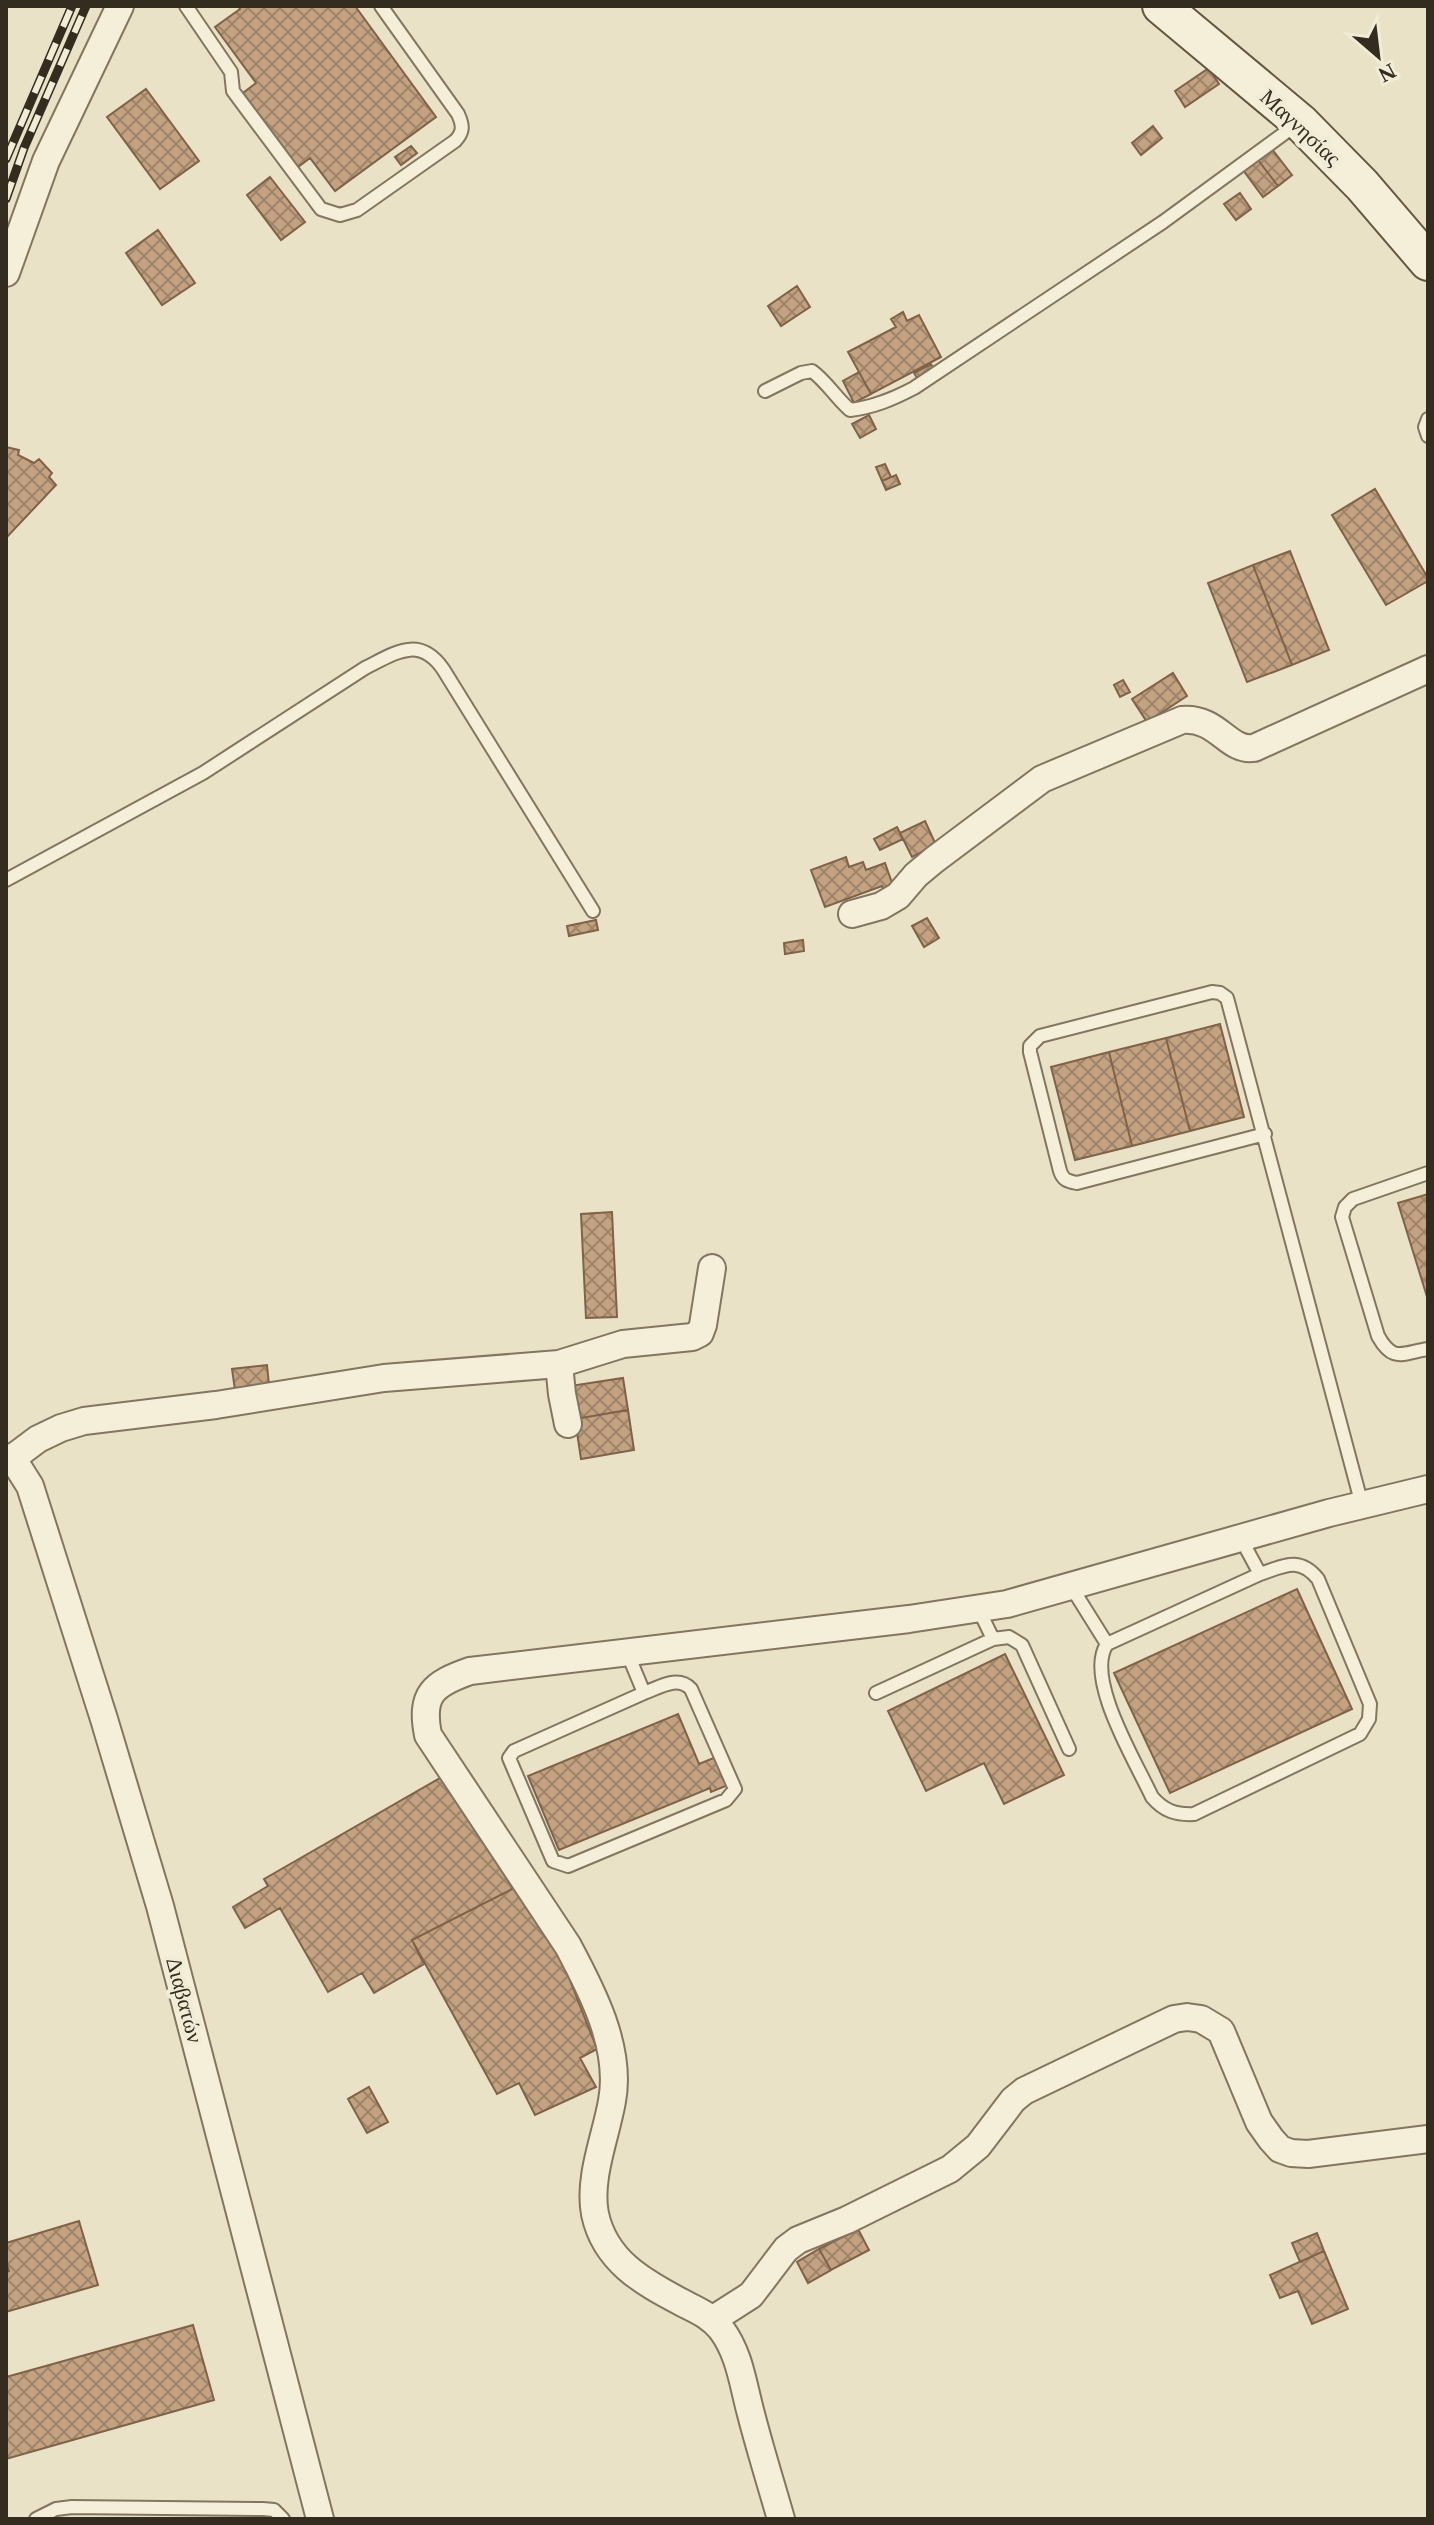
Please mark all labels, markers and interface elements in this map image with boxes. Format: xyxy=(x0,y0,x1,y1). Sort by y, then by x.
north arrow xyxy=(1338,16,1418,96)
text: N xyxy=(1374,58,1400,88)
street label: Μαγνησίας xyxy=(1255,84,1346,171)
street label: Διαβατών xyxy=(161,1955,208,2046)

